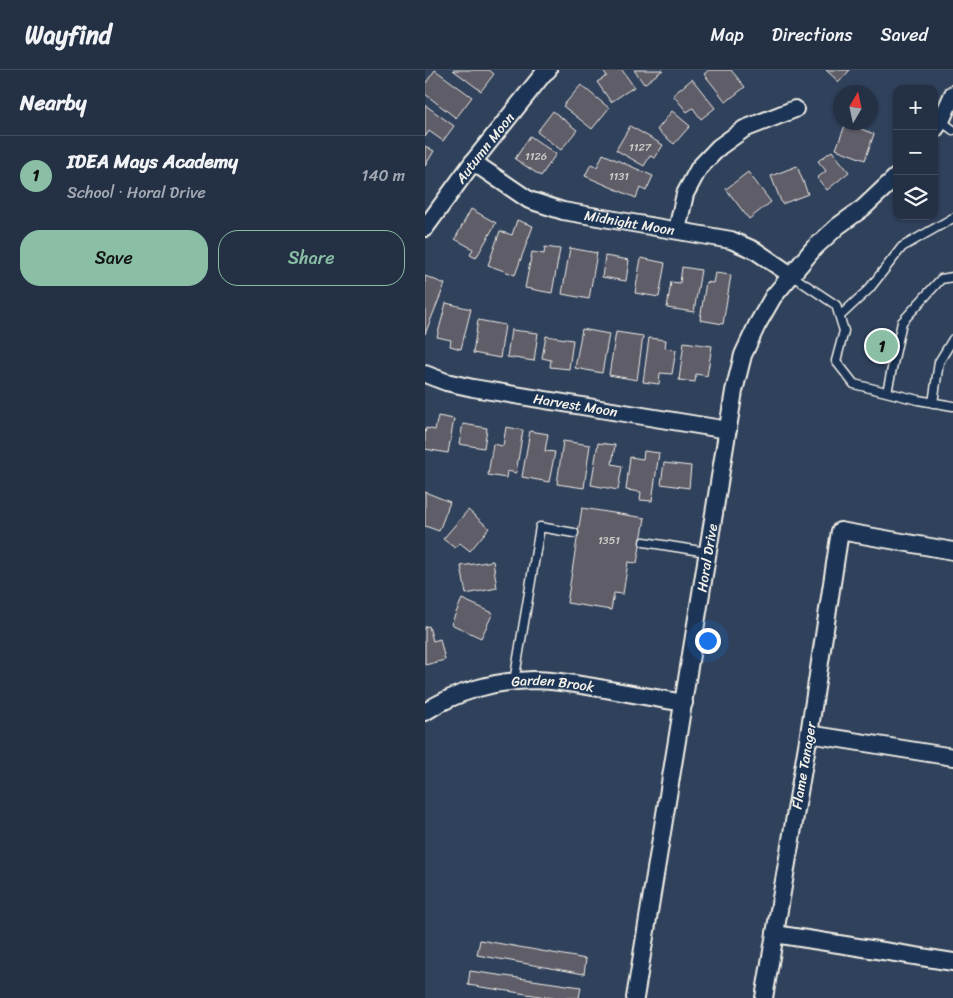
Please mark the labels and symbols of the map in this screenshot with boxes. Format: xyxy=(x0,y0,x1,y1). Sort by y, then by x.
north arrow xyxy=(833,85,878,130)
street label: Autumn Moon xyxy=(448,106,521,190)
house number: 1127 xyxy=(629,138,652,157)
house number: 1126 xyxy=(525,147,547,166)
house number: 1131 xyxy=(609,167,629,186)
street label: Midnight Moon xyxy=(582,202,677,243)
pin: 1 xyxy=(866,327,898,365)
street label: Harvest Moon xyxy=(532,386,620,424)
street label: Horal Drive xyxy=(689,522,725,594)
house number: 1351 xyxy=(598,531,620,550)
your location xyxy=(695,628,721,654)
street label: Garden Brook xyxy=(510,667,597,700)
street label: Flame Tanager xyxy=(784,719,823,811)

